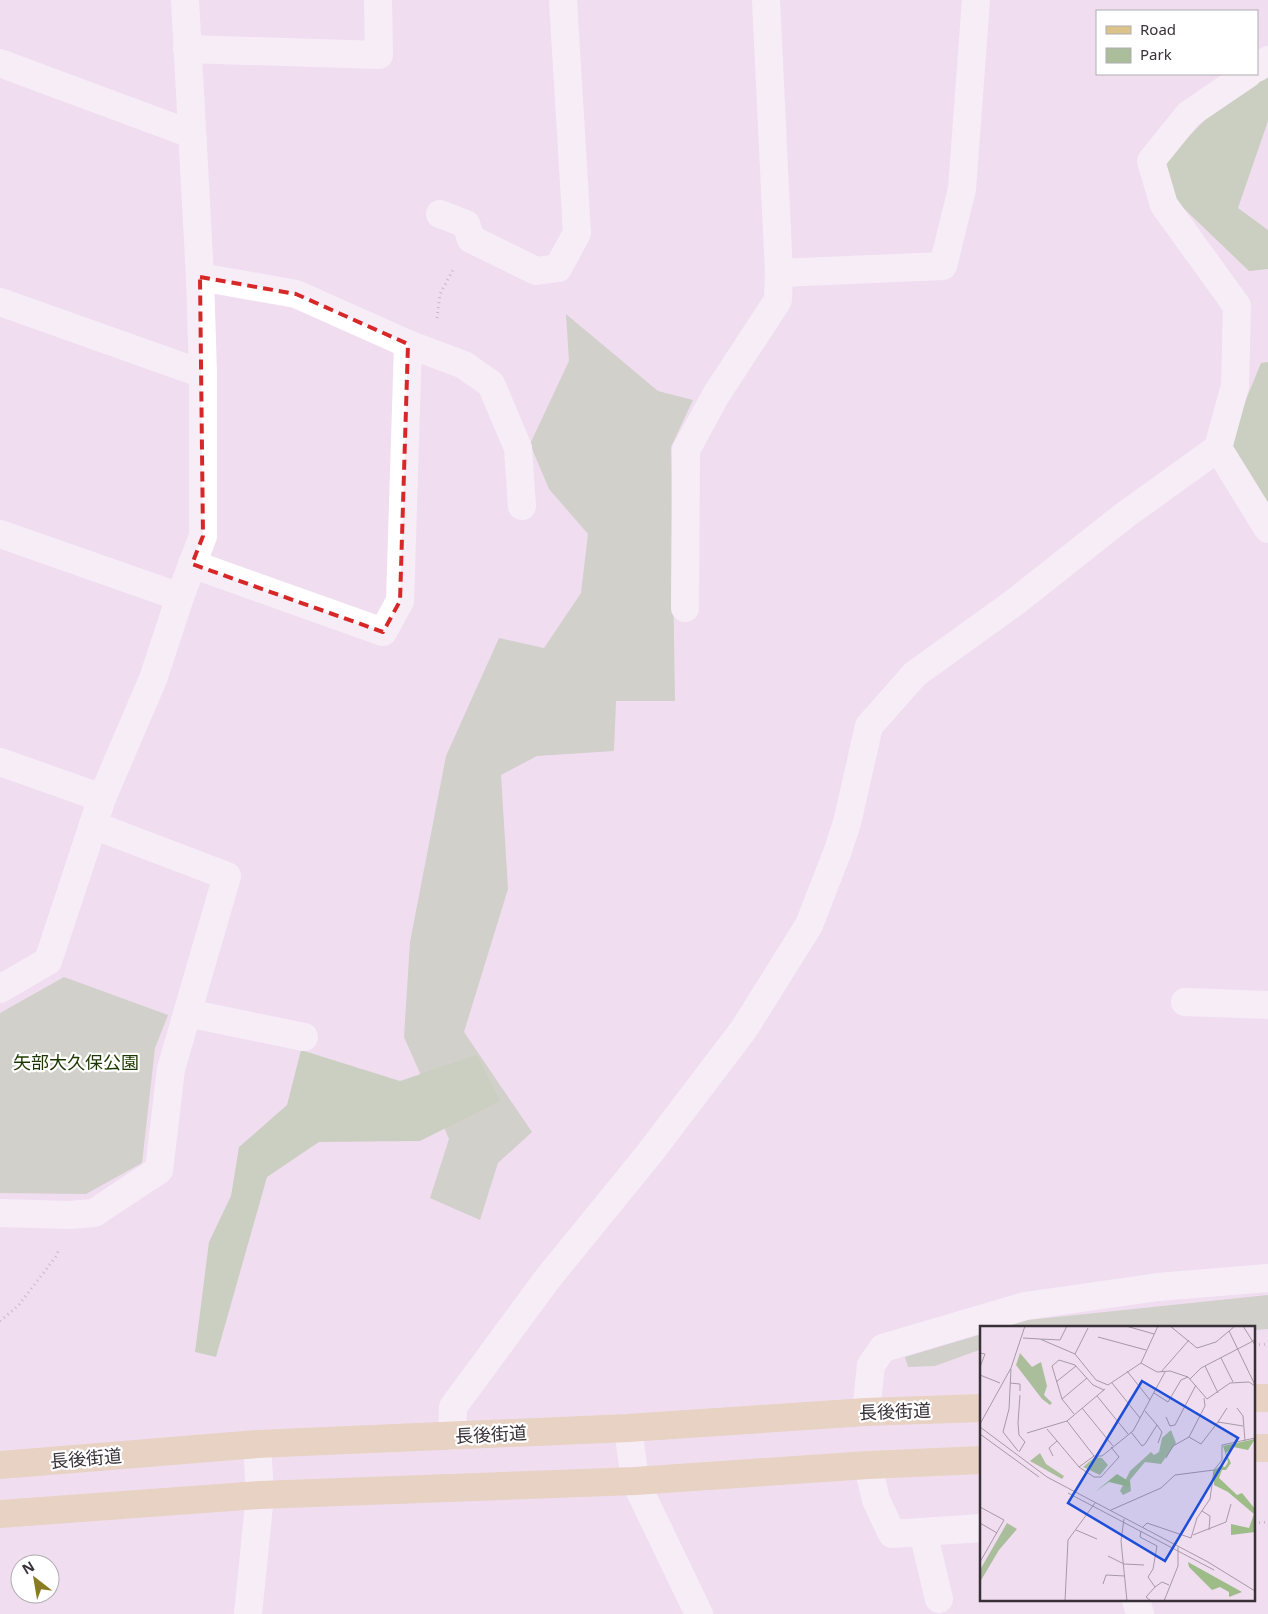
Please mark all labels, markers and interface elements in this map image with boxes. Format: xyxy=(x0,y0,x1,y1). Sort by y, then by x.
legend xyxy=(1096,10,1258,75)
text: Road xyxy=(1140,19,1176,39)
text: Park xyxy=(1140,44,1172,64)
park label: 矢部大久保公園 xyxy=(13,1050,139,1074)
inset map xyxy=(980,1326,1256,1602)
street label: 長後街道 xyxy=(859,1398,931,1424)
street label: 長後街道 xyxy=(454,1420,528,1448)
street label: 長後街道 xyxy=(49,1443,123,1473)
north arrow xyxy=(10,1554,60,1604)
text: N xyxy=(18,1556,38,1579)

